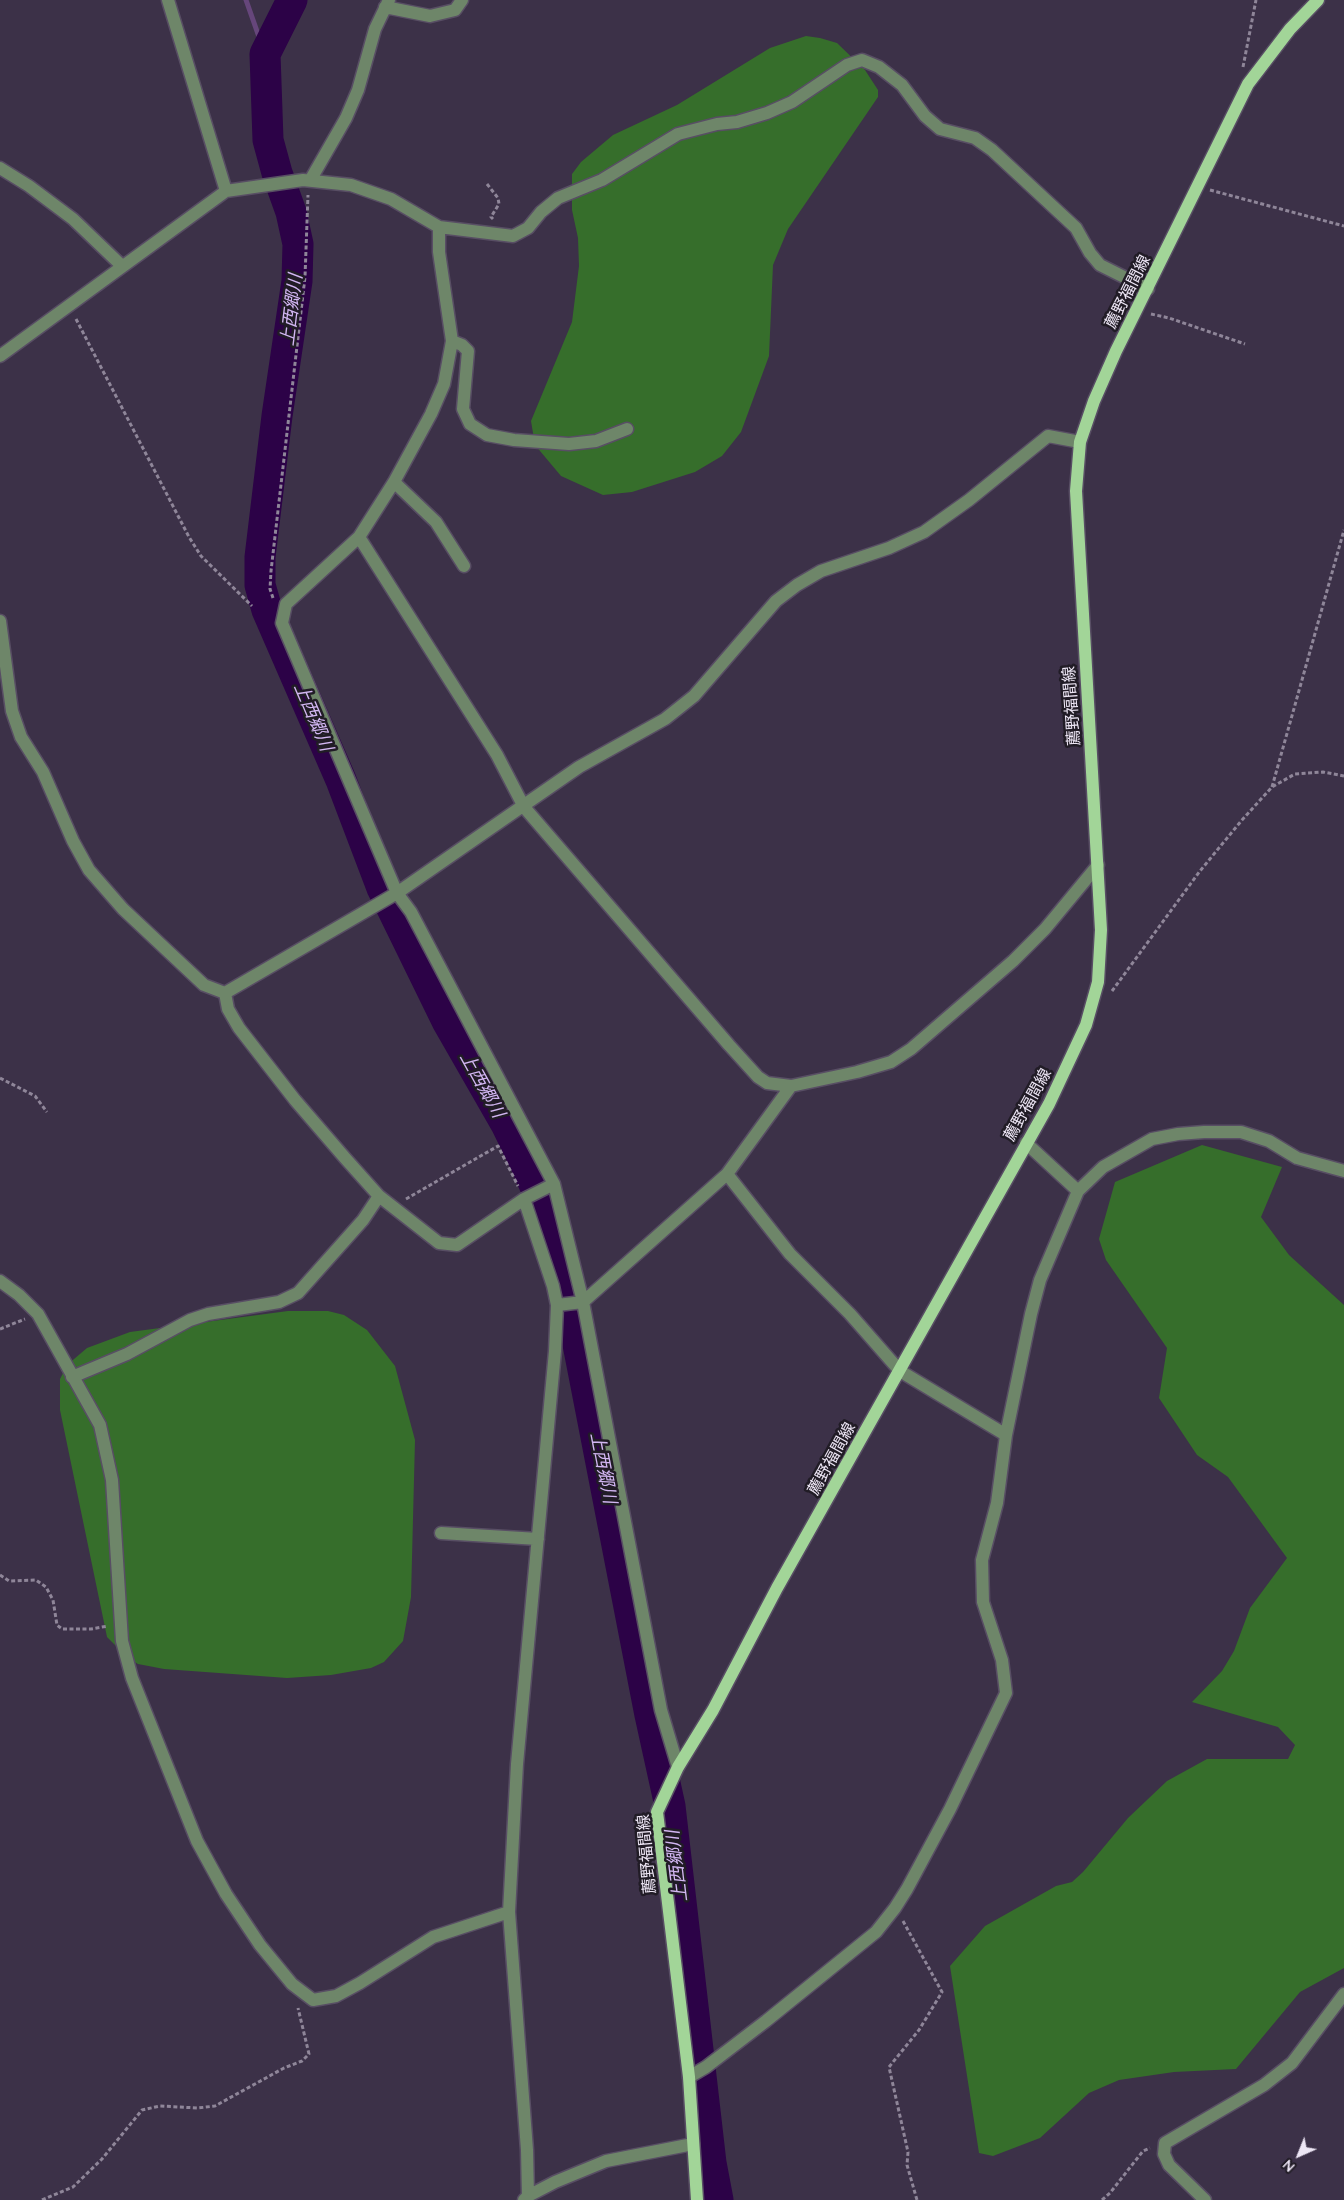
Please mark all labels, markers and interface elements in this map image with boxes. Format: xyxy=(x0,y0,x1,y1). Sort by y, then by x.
street label: 薦野福間線 xyxy=(1101,252,1155,332)
water label: 上西郷川 xyxy=(277,273,307,347)
street label: 薦野福間線 xyxy=(1060,665,1084,747)
water label: 上西郷川 xyxy=(289,680,337,754)
water label: 上西郷川 xyxy=(455,1048,509,1122)
street label: 薦野福間線 xyxy=(1000,1065,1056,1145)
street label: 薦野福間線 xyxy=(804,1419,860,1499)
water label: 上西郷川 xyxy=(586,1431,620,1505)
street label: 薦野福間線 xyxy=(634,1813,660,1895)
water label: 上西郷川 xyxy=(662,1829,692,1903)
north arrow xyxy=(1274,2130,1324,2180)
text: N xyxy=(1279,2156,1299,2176)

